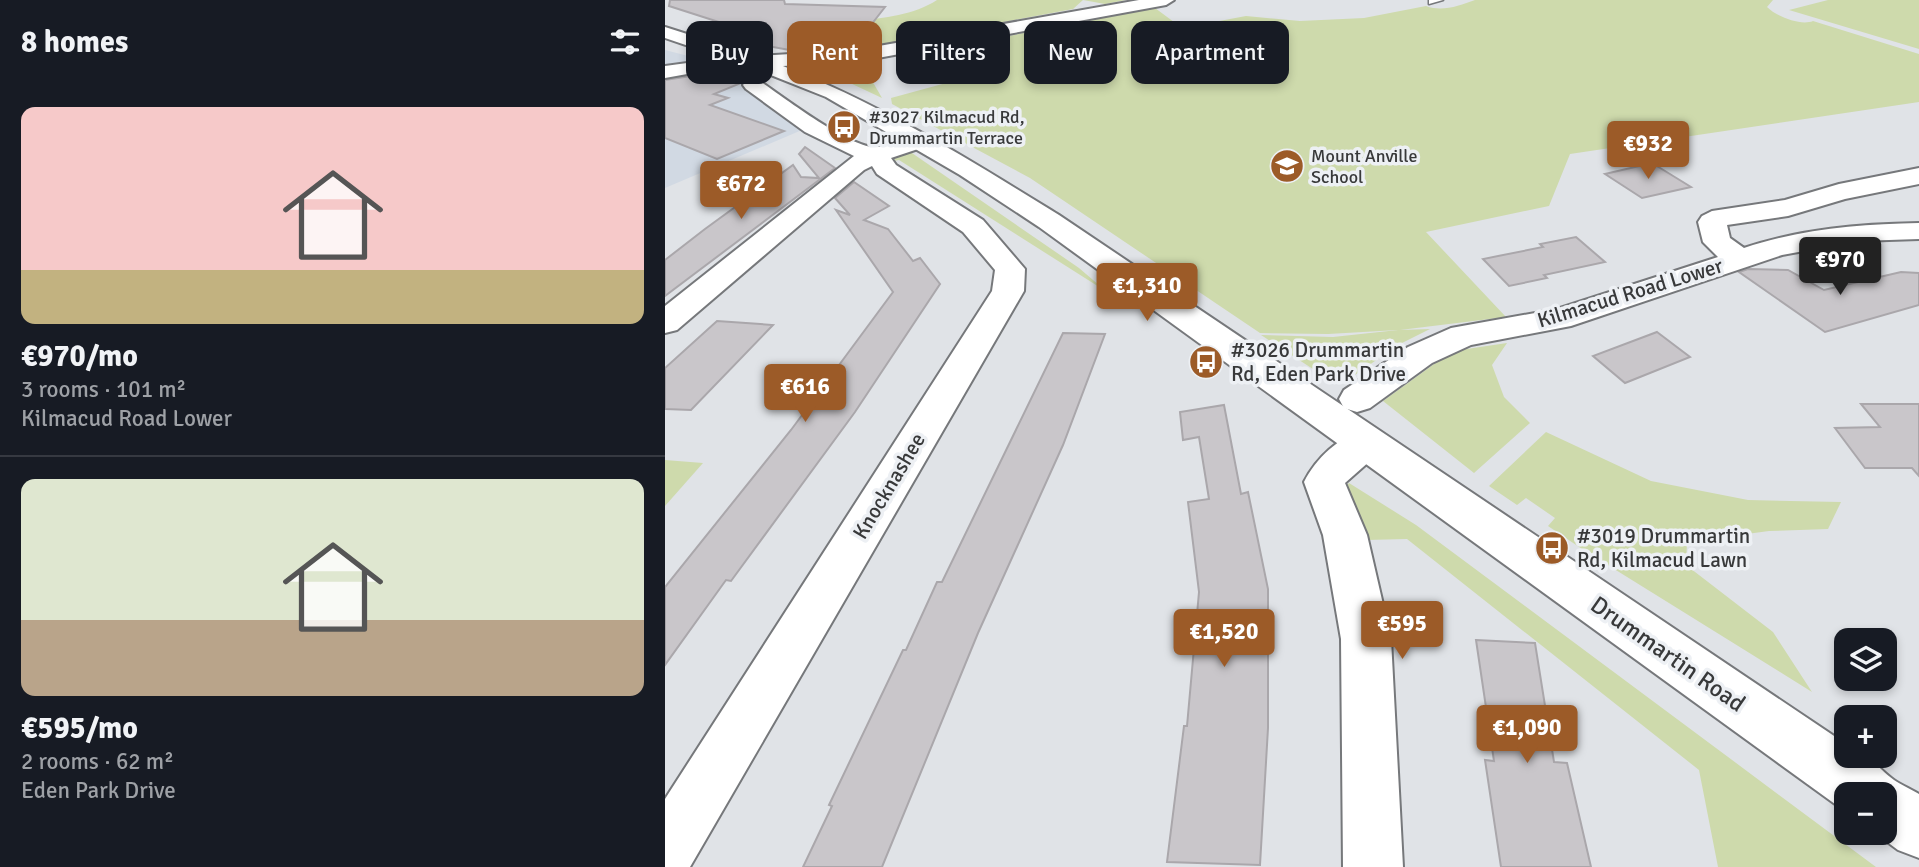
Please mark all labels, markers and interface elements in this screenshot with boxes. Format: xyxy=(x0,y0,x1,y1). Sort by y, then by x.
chip: Buy xyxy=(686,21,773,84)
chip: Rent xyxy=(787,21,882,84)
chip: Filters xyxy=(896,21,1010,84)
chip: New xyxy=(1024,21,1117,84)
chip: Apartment xyxy=(1131,21,1289,84)
icon: filters xyxy=(606,23,644,61)
text: 8 homes xyxy=(21,24,128,61)
place label: #3027 Kilmacud Rd, Drummartin Terrace xyxy=(869,106,1025,149)
bus stop icon: #3027 Kilmacud Rd, Drummartin Terrace xyxy=(825,108,863,146)
pin: €932 xyxy=(1607,122,1689,181)
text: €932 xyxy=(1623,129,1673,158)
place label: Mount Anville School xyxy=(1311,145,1417,188)
school or university icon: Mount Anville School xyxy=(1268,147,1306,185)
icon: home xyxy=(270,152,396,278)
pin: €672 xyxy=(700,162,782,221)
text: €672 xyxy=(716,169,766,198)
pin: €970 xyxy=(1799,238,1881,297)
text: €970 xyxy=(1815,245,1865,274)
street label: Kilmacud Road Lower xyxy=(1534,252,1726,334)
pin: €1,310 xyxy=(1090,264,1204,323)
text: €1,310 xyxy=(1113,271,1181,300)
place label: #3026 Drummartin Rd, Eden Park Drive xyxy=(1231,337,1406,387)
text: €970/mo xyxy=(21,338,138,375)
bus stop icon: #3026 Drummartin Rd, Eden Park Drive xyxy=(1187,343,1225,381)
pin: €616 xyxy=(764,364,846,424)
text: €616 xyxy=(780,372,830,401)
text: 3 rooms · 101 m² xyxy=(21,375,186,404)
text: Kilmacud Road Lower xyxy=(21,404,232,433)
street label: Knocknashee xyxy=(847,428,931,544)
place label: #3019 Drummartin Rd, Kilmacud Lawn xyxy=(1577,523,1750,573)
icon: home xyxy=(270,524,396,650)
bus stop icon: #3019 Drummartin Rd, Kilmacud Lawn xyxy=(1533,529,1571,567)
street label: Drummartin Road xyxy=(1585,589,1751,719)
pin: €595 xyxy=(1361,602,1443,661)
text: €595 xyxy=(1377,609,1427,638)
pin: €1,520 xyxy=(1167,610,1281,669)
text: €1,520 xyxy=(1190,617,1258,646)
map controls xyxy=(1834,628,1897,845)
button: layers xyxy=(1834,628,1897,691)
button: + xyxy=(1834,705,1897,768)
pin: €1,090 xyxy=(1470,706,1584,765)
text: €595/mo xyxy=(21,710,138,747)
text: €1,090 xyxy=(1493,713,1561,742)
text: 2 rooms · 62 m² xyxy=(21,747,174,776)
text: Eden Park Drive xyxy=(21,776,176,805)
button: − xyxy=(1834,782,1897,845)

